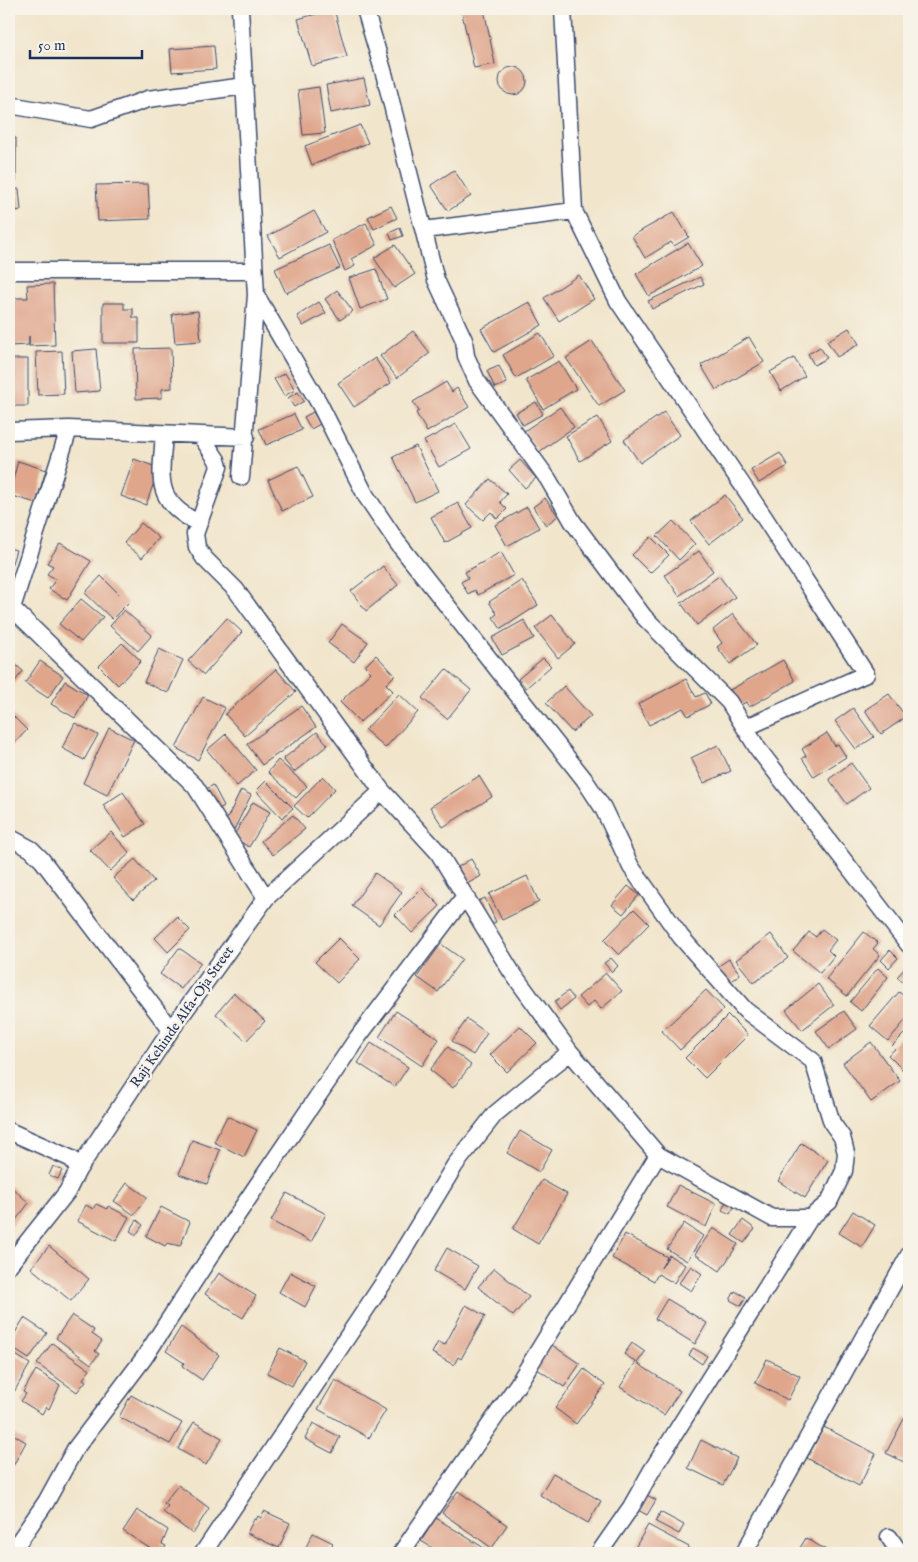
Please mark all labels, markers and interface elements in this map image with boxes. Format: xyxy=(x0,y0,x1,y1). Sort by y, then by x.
scale bar xyxy=(30,28,142,60)
text: 50 m xyxy=(38,36,66,55)
street label: Raji Kehinde Alfa-Oja Street xyxy=(126,943,238,1091)

